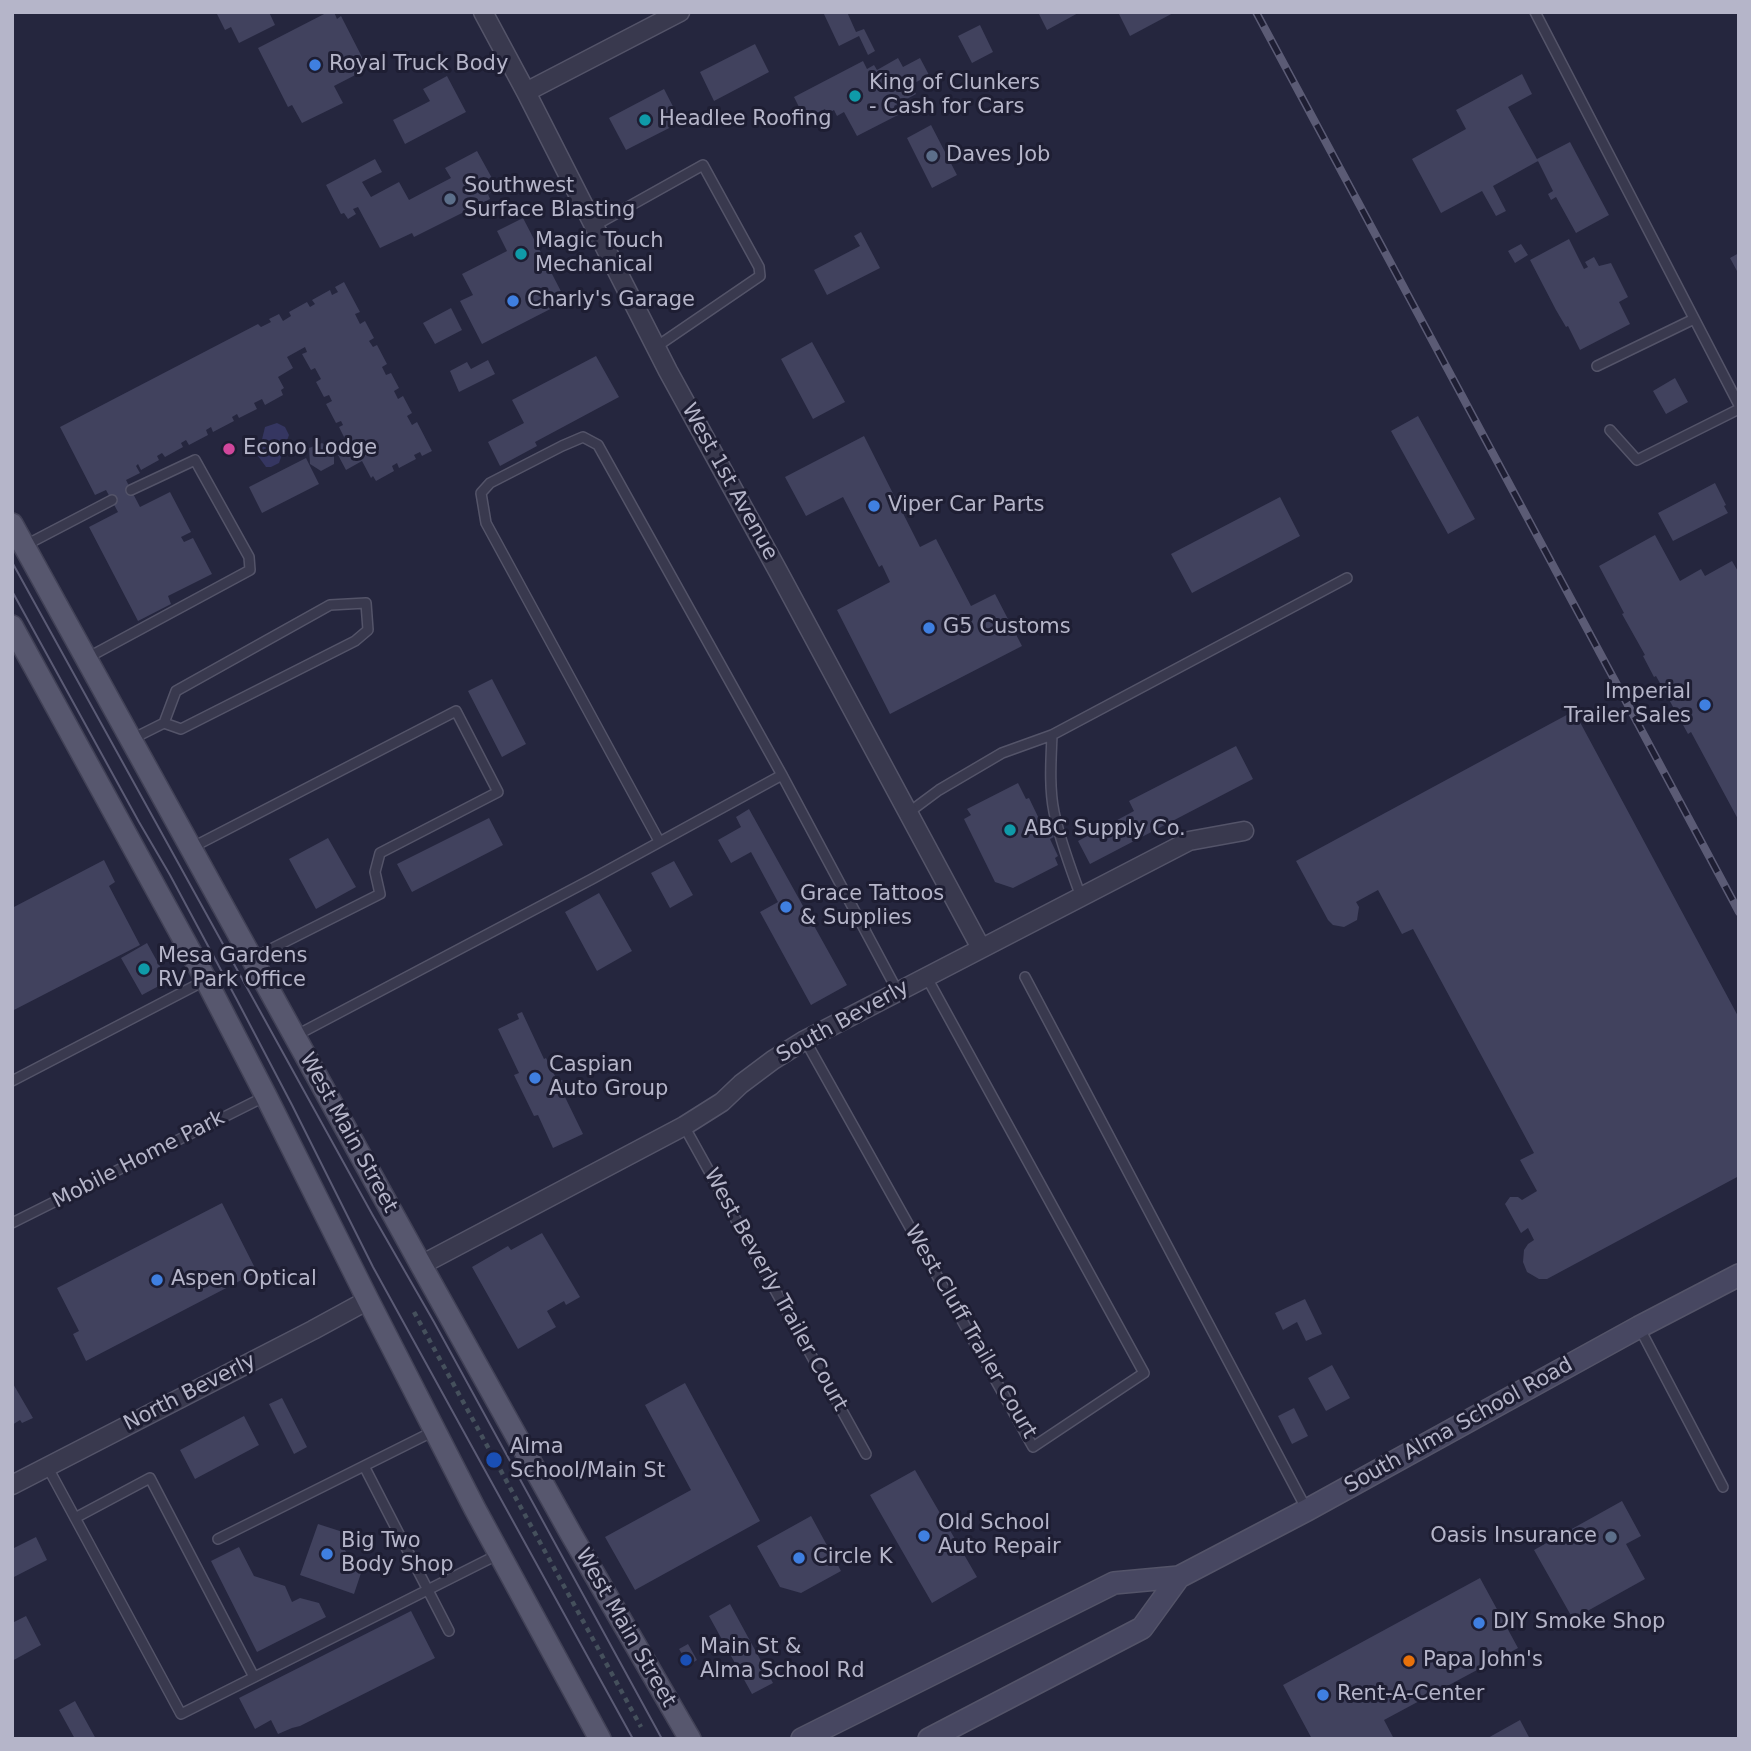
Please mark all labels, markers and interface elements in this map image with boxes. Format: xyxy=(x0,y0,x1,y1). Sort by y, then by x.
place label: Royal Truck Body xyxy=(329,52,508,78)
marker: Royal Truck Body xyxy=(307,57,323,73)
place label: King of Clunkers - Cash for Cars xyxy=(869,71,1040,121)
marker: King of Clunkers - Cash for Cars xyxy=(847,88,863,104)
place label: Headlee Roofing xyxy=(659,107,831,133)
marker: Headlee Roofing xyxy=(637,112,653,128)
place label: Daves Job xyxy=(946,143,1050,169)
marker: Daves Job xyxy=(924,148,940,164)
place label: Southwest Surface Blasting xyxy=(464,174,635,224)
marker: Southwest Surface Blasting xyxy=(442,191,458,207)
place label: Magic Touch Mechanical xyxy=(535,229,664,279)
marker: Magic Touch Mechanical xyxy=(513,246,529,262)
place label: Charly's Garage xyxy=(527,288,695,314)
marker: Charly's Garage xyxy=(505,293,521,309)
street label: West 1st Avenue xyxy=(675,399,783,565)
place label: Econo Lodge xyxy=(243,436,377,462)
marker: Econo Lodge xyxy=(221,441,237,457)
place label: Viper Car Parts xyxy=(888,493,1045,519)
marker: Viper Car Parts xyxy=(866,498,882,514)
place label: G5 Customs xyxy=(943,615,1071,641)
marker: G5 Customs xyxy=(921,620,937,636)
place label: Imperial Trailer Sales xyxy=(1564,680,1691,730)
marker: Imperial Trailer Sales xyxy=(1697,697,1713,713)
place label: ABC Supply Co. xyxy=(1024,817,1186,843)
marker: ABC Supply Co. xyxy=(1002,822,1018,838)
place label: Grace Tattoos & Supplies xyxy=(800,882,944,932)
marker: Grace Tattoos & Supplies xyxy=(778,899,794,915)
place label: Mesa Gardens RV Park Office xyxy=(158,944,307,994)
marker: Mesa Gardens RV Park Office xyxy=(136,961,152,977)
street label: South Beverly xyxy=(772,975,914,1069)
street label: West Main Street xyxy=(294,1049,402,1217)
place label: Caspian Auto Group xyxy=(549,1053,668,1103)
marker: Caspian Auto Group xyxy=(527,1070,543,1086)
street label: Mobile Home Park xyxy=(49,1106,229,1214)
street label: West Beverly Trailer Court xyxy=(698,1164,852,1416)
street label: West Cluff Trailer Court xyxy=(899,1221,1041,1443)
place label: Aspen Optical xyxy=(171,1267,317,1293)
marker: Aspen Optical xyxy=(149,1272,165,1288)
street label: North Beverly xyxy=(120,1349,260,1437)
street label: South Alma School Road xyxy=(1341,1353,1577,1499)
place label: Alma School/Main St xyxy=(510,1435,665,1485)
marker: Alma School/Main St xyxy=(484,1450,504,1470)
place label: Old School Auto Repair xyxy=(938,1511,1061,1561)
place label: Oasis Insurance xyxy=(1430,1524,1597,1550)
marker: Old School Auto Repair xyxy=(916,1528,932,1544)
place label: Big Two Body Shop xyxy=(341,1529,454,1579)
marker: Oasis Insurance xyxy=(1603,1529,1619,1545)
street label: West Main Street xyxy=(569,1544,681,1712)
place label: Circle K xyxy=(813,1545,892,1571)
marker: Big Two Body Shop xyxy=(319,1546,335,1562)
marker: Circle K xyxy=(791,1550,807,1566)
place label: DIY Smoke Shop xyxy=(1493,1610,1665,1636)
marker: DIY Smoke Shop xyxy=(1471,1615,1487,1631)
place label: Main St & Alma School Rd xyxy=(700,1635,865,1685)
place label: Papa John's xyxy=(1423,1648,1543,1674)
marker: Main St & Alma School Rd xyxy=(678,1652,694,1668)
marker: Papa John's xyxy=(1401,1653,1417,1669)
place label: Rent-A-Center xyxy=(1337,1682,1484,1708)
marker: Rent-A-Center xyxy=(1315,1687,1331,1703)

